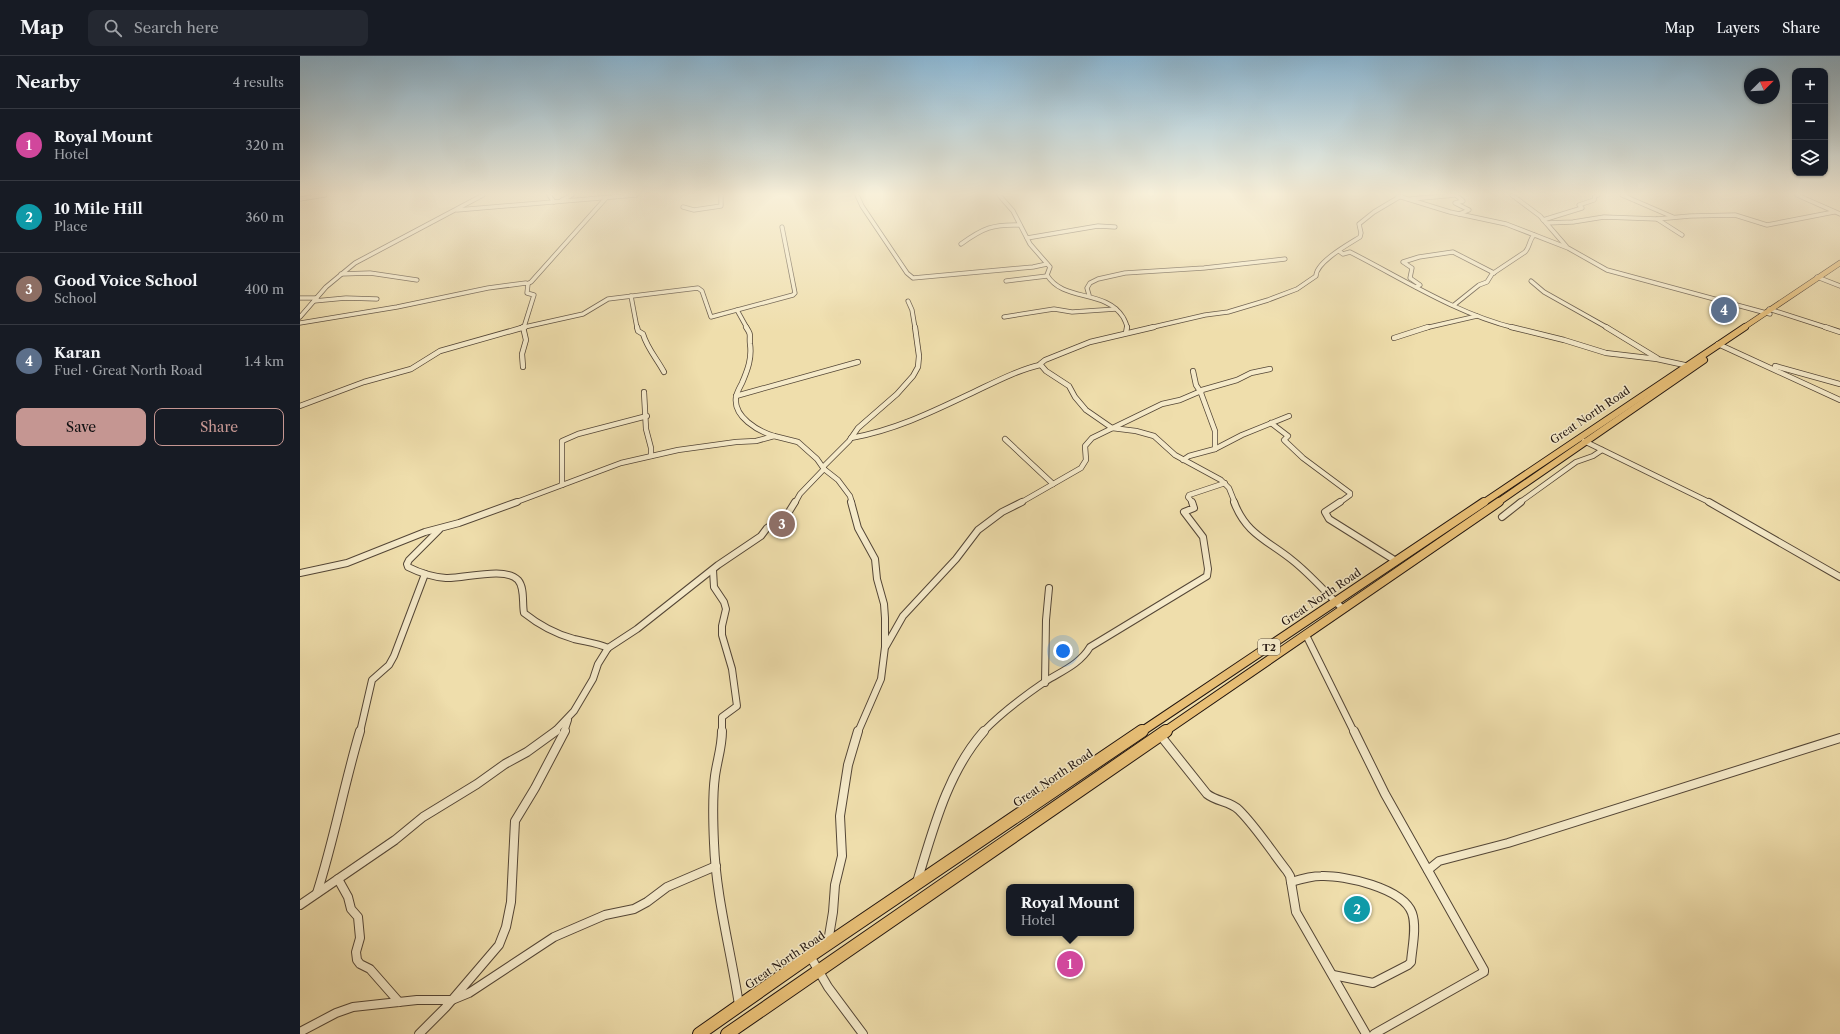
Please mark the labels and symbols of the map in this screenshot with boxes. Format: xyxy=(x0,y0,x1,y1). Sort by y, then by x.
north arrow xyxy=(1744,68,1780,104)
pin: 4 xyxy=(1711,295,1737,325)
street label: Great North Road xyxy=(1547,383,1633,447)
pin: 3 xyxy=(769,509,795,539)
street label: Great North Road xyxy=(1278,565,1364,629)
road number: T2 xyxy=(1258,639,1280,655)
your location xyxy=(1053,641,1073,661)
street label: Great North Road xyxy=(1010,746,1096,810)
pin: 2 xyxy=(1344,894,1370,924)
street label: Great North Road xyxy=(742,928,828,992)
pin: 1 xyxy=(1057,949,1083,979)

